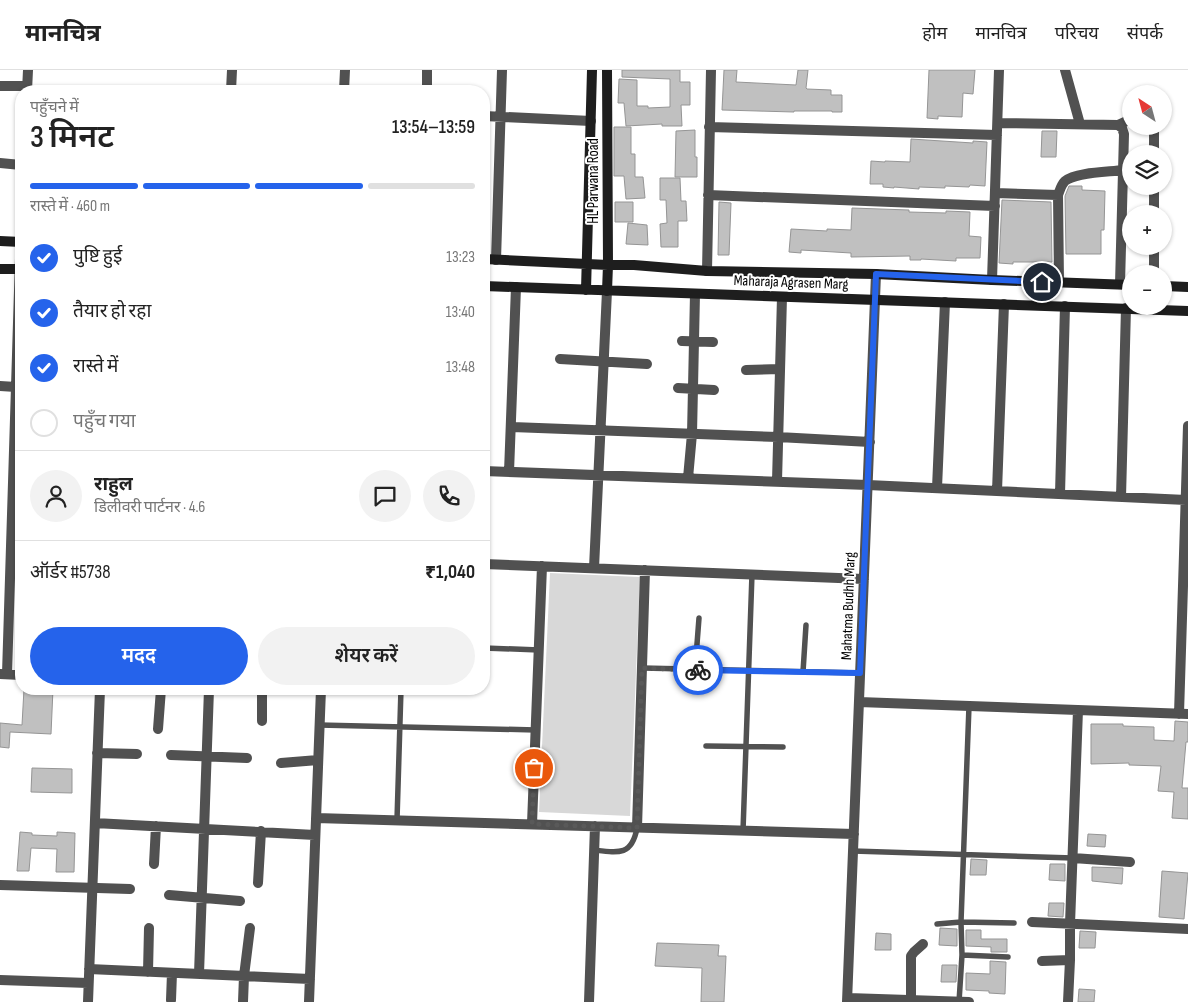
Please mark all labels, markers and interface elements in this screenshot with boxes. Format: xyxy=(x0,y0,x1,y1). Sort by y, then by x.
text: मानचित्र xyxy=(25,19,101,48)
text: होम xyxy=(922,23,947,44)
text: मानचित्र xyxy=(975,23,1027,44)
text: परिचय xyxy=(1055,23,1099,44)
text: संपर्क xyxy=(1127,23,1163,44)
north arrow xyxy=(1122,85,1172,135)
map controls xyxy=(1122,85,1172,315)
text: पहुँचने में xyxy=(30,98,79,117)
text: 13:54–13:59 xyxy=(392,116,475,139)
text: 3 मिनट xyxy=(30,118,114,157)
street label: HL Parwana Road xyxy=(584,138,603,224)
button: layers xyxy=(1122,145,1172,195)
text: रास्ते में · 460 m xyxy=(30,197,110,216)
button: + xyxy=(1122,205,1172,255)
icon: check xyxy=(30,244,58,272)
text: पुष्टि हुई xyxy=(73,245,122,268)
text: 13:23 xyxy=(446,248,475,267)
pin xyxy=(1021,261,1063,303)
button: − xyxy=(1122,265,1172,315)
icon: home xyxy=(1028,268,1056,296)
street label: Maharaja Agrasen Marg xyxy=(733,271,849,294)
icon: check xyxy=(30,299,58,327)
text: तैयार हो रहा xyxy=(73,300,151,323)
text: 13:40 xyxy=(446,303,475,322)
icon: check xyxy=(30,354,58,382)
text: रास्ते में xyxy=(73,355,118,378)
text: 13:48 xyxy=(446,358,475,377)
text: पहुँच गया xyxy=(73,410,136,433)
button: person xyxy=(30,470,82,522)
button: chat xyxy=(359,470,411,522)
button: phone xyxy=(423,470,475,522)
text: राहुल xyxy=(94,473,133,496)
text: डिलीवरी पार्टनर · 4.6 xyxy=(94,498,205,517)
street label: Mahatma Budhh Marg xyxy=(837,552,860,660)
text: ऑर्डर #5738 xyxy=(30,561,110,584)
text: ₹1,040 xyxy=(425,561,475,584)
button: मदद xyxy=(30,627,248,685)
button: शेयर करें xyxy=(258,627,475,685)
courier xyxy=(673,645,723,695)
icon: bike xyxy=(684,656,712,684)
pin xyxy=(513,747,555,789)
icon: bag xyxy=(520,754,548,782)

